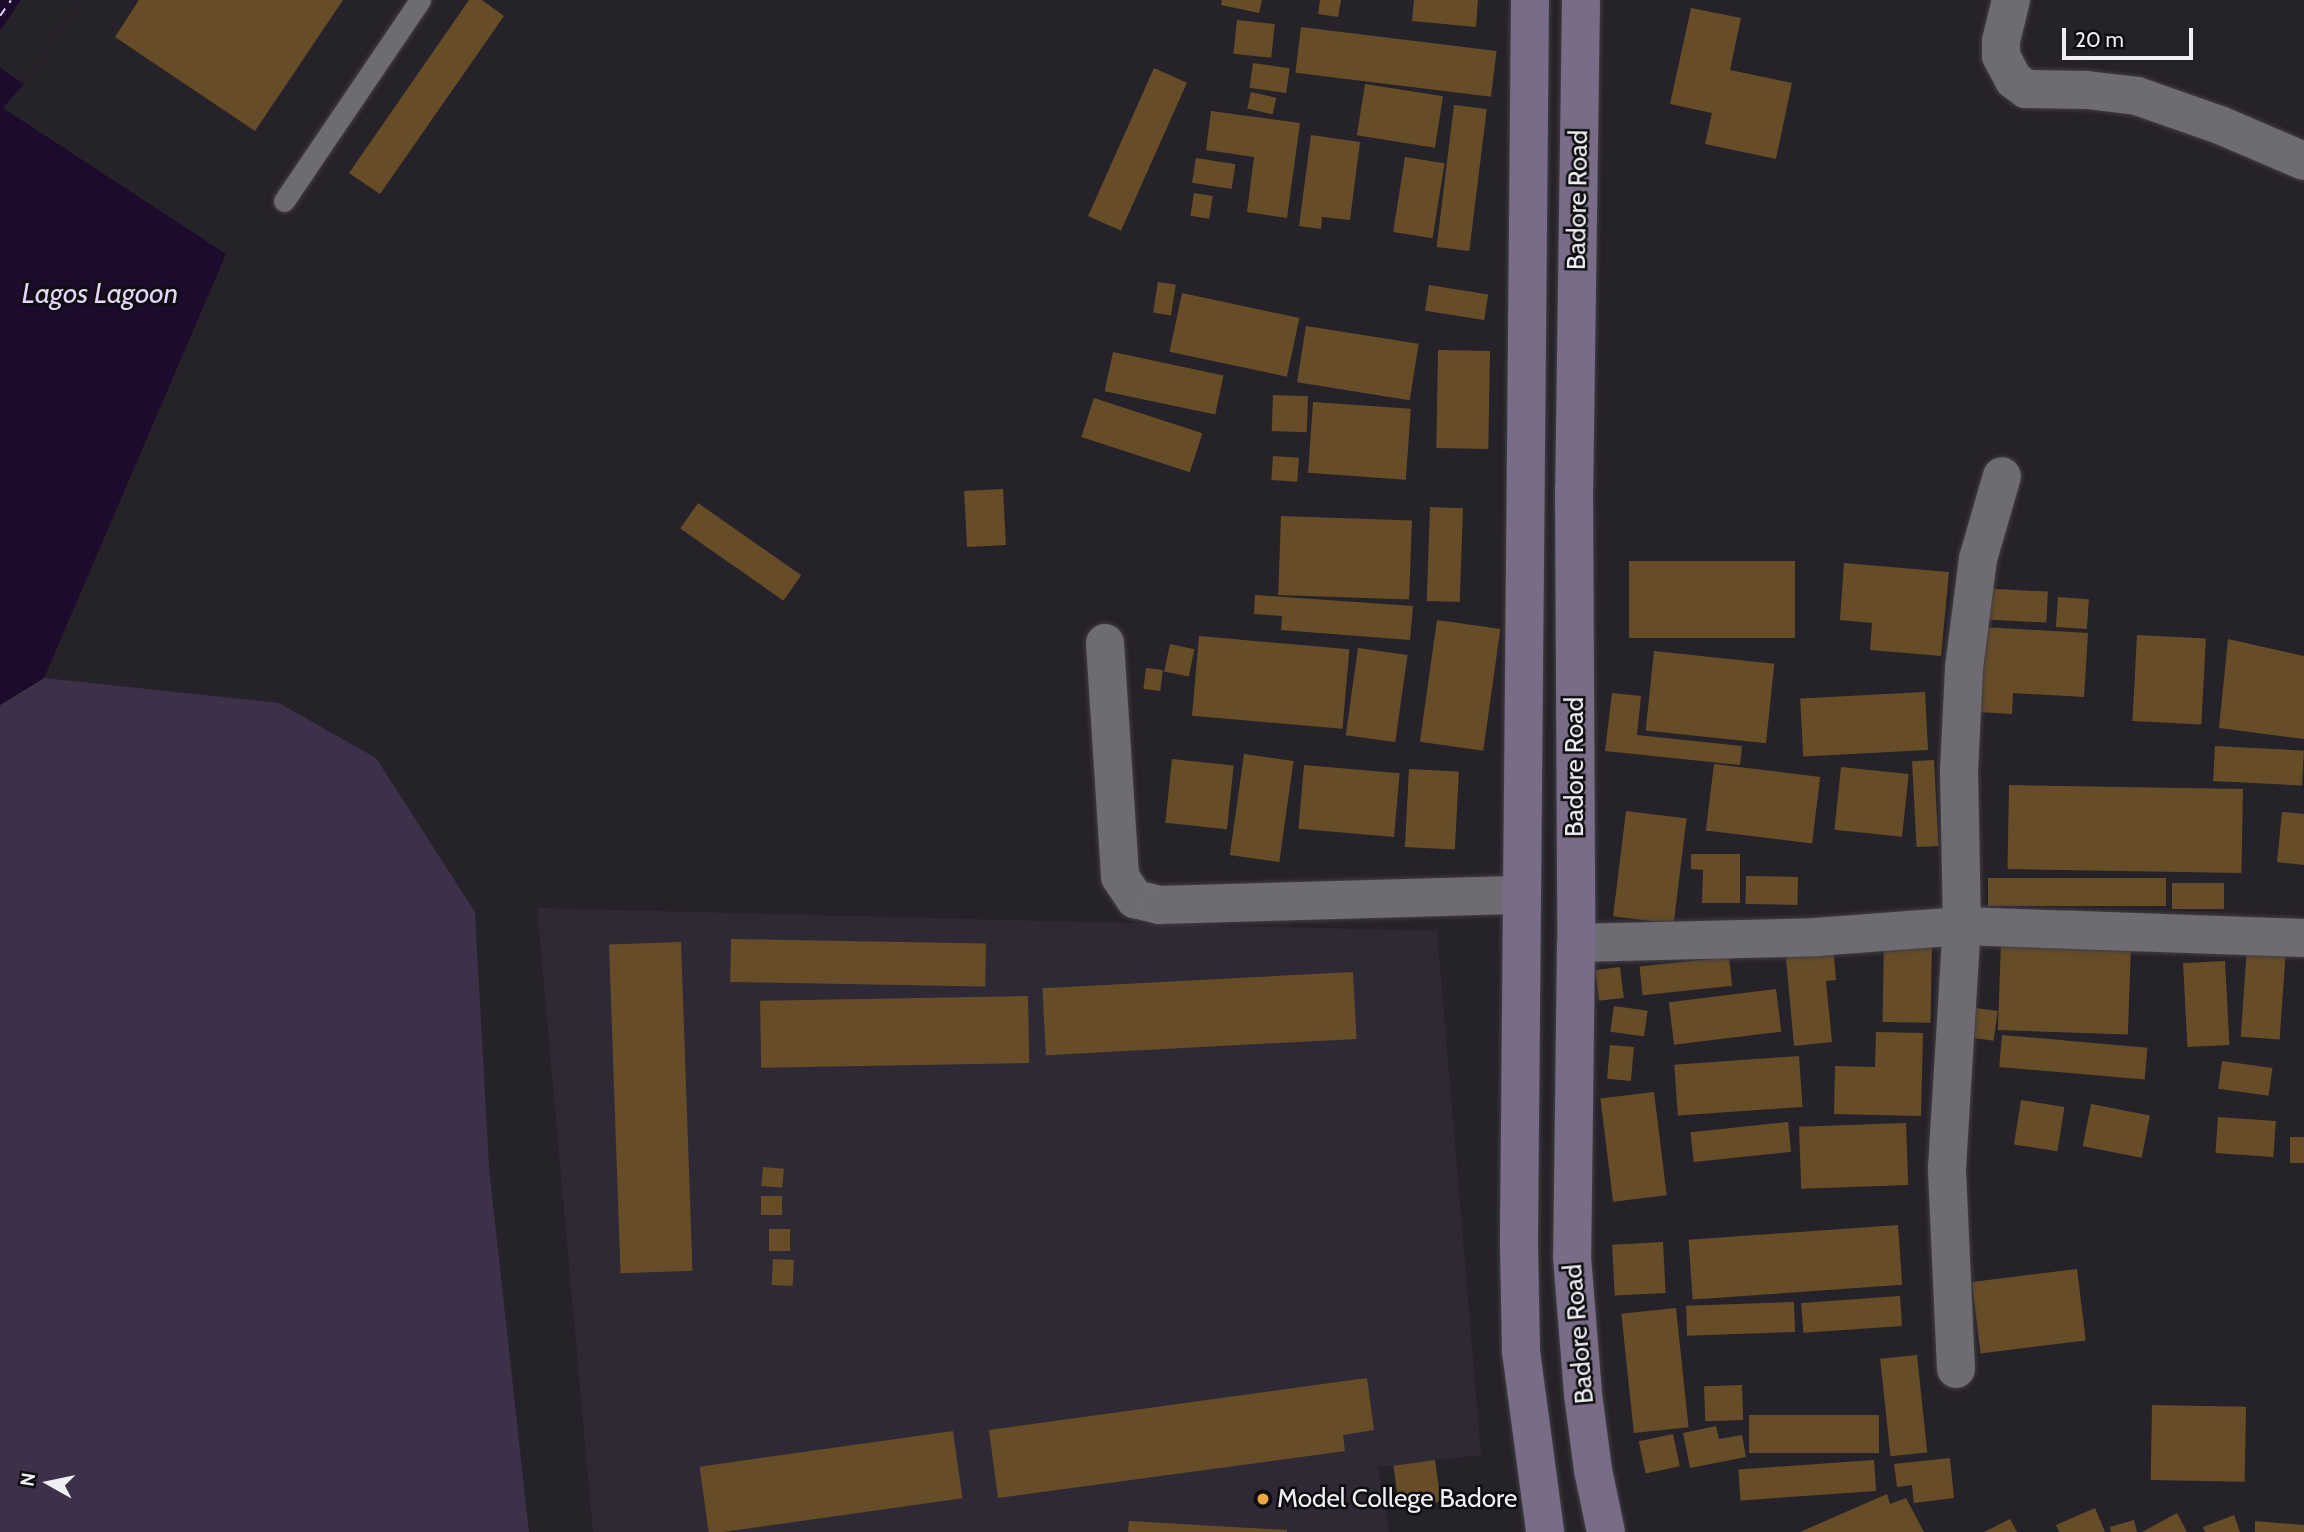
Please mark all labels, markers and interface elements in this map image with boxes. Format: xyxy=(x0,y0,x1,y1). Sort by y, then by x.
scale bar xyxy=(2066,14,2197,58)
text: 20 m xyxy=(2075,27,2124,52)
street label: Badore Road xyxy=(1561,130,1595,270)
water label: Lagos Lagoon xyxy=(22,276,178,310)
street label: Badore Road xyxy=(1559,697,1591,837)
street label: Badore Road xyxy=(1557,1263,1601,1405)
north arrow xyxy=(14,1448,84,1518)
text: N xyxy=(15,1471,40,1488)
place label: Model College Badore xyxy=(1277,1483,1517,1515)
marker: Model College Badore xyxy=(1255,1491,1271,1507)

